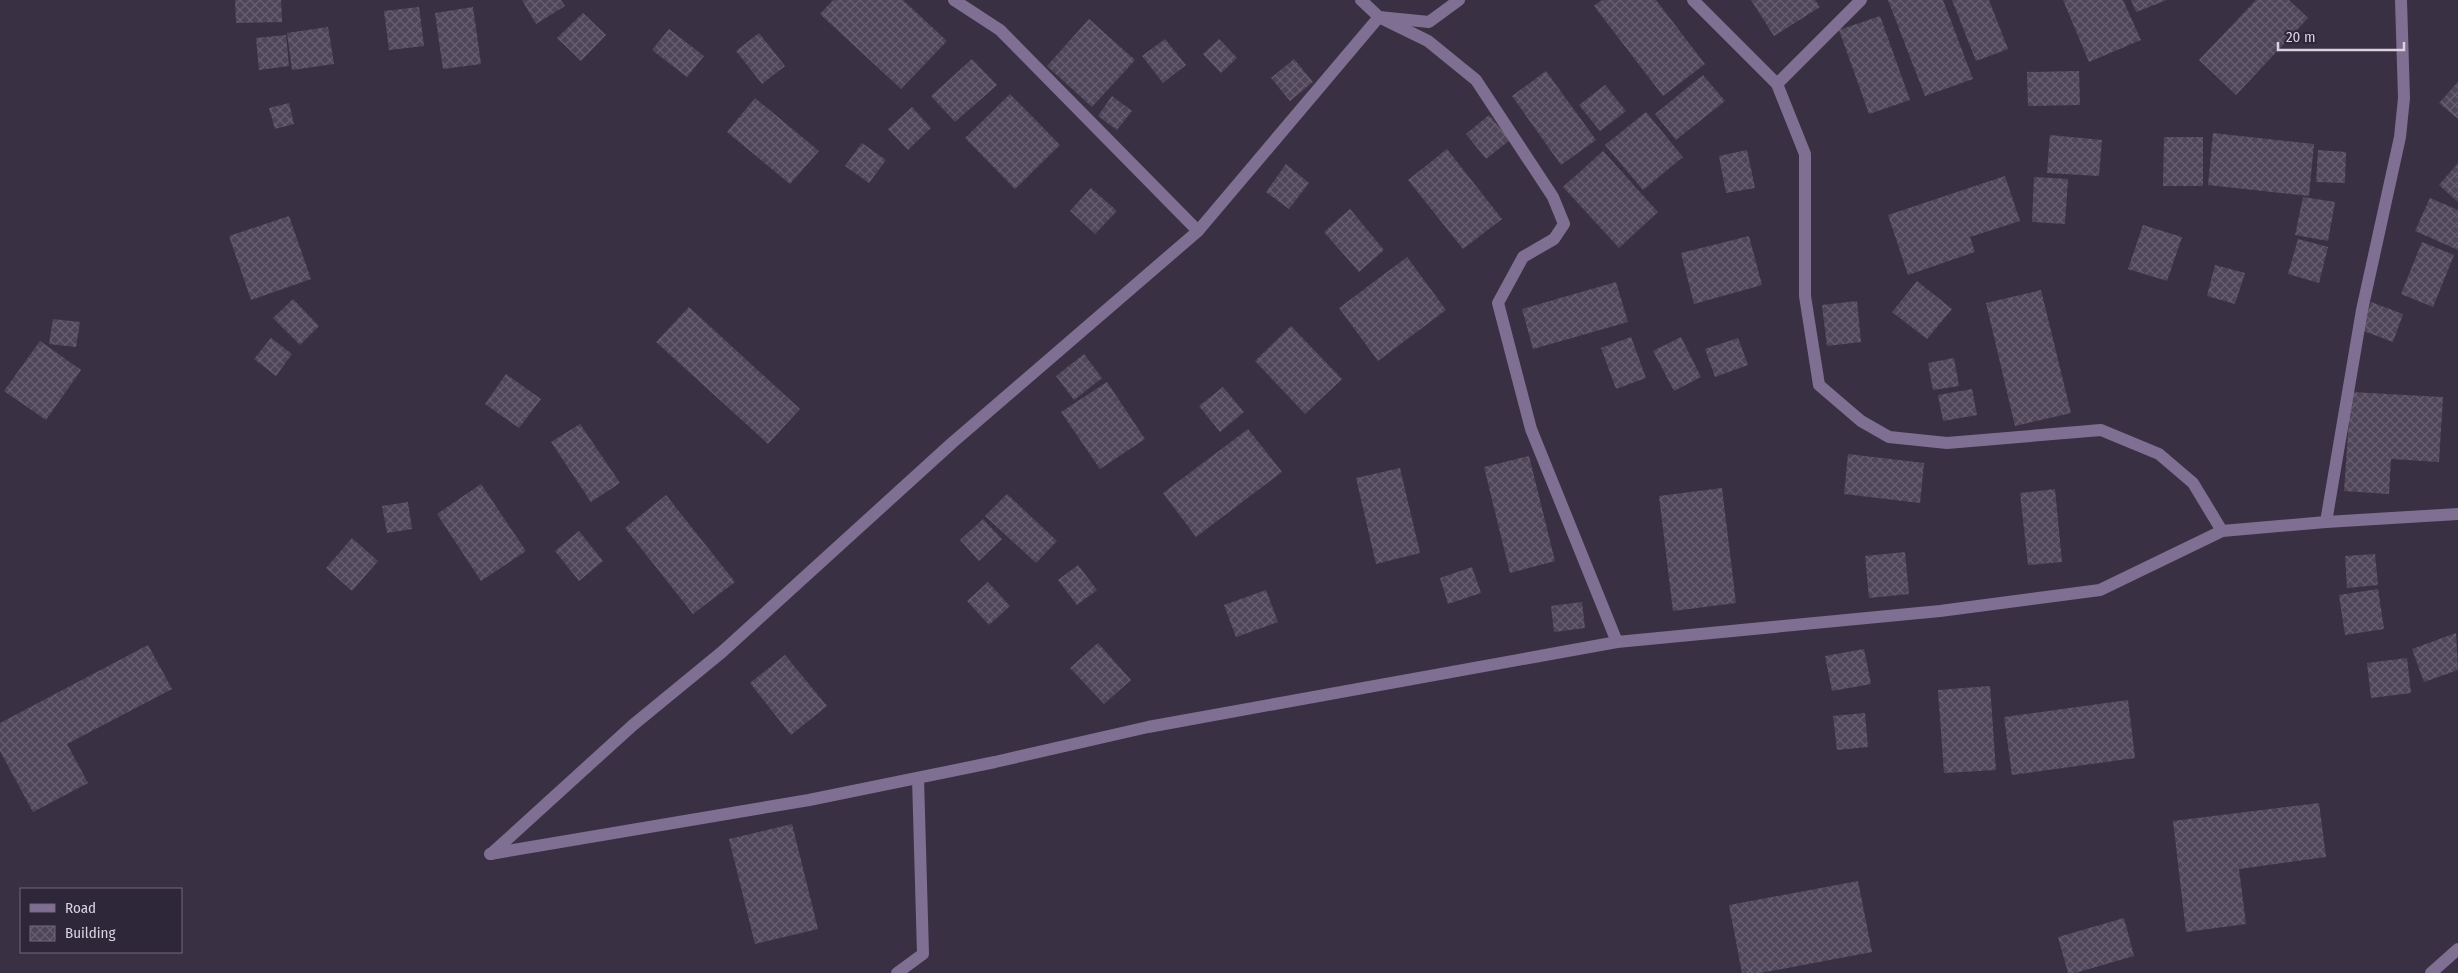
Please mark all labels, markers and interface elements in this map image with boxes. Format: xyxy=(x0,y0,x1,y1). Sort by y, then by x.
scale bar xyxy=(2278,20,2404,52)
text: 20 m xyxy=(2286,28,2316,46)
legend xyxy=(20,888,182,953)
text: Road xyxy=(65,899,96,917)
text: Building xyxy=(65,924,116,942)

